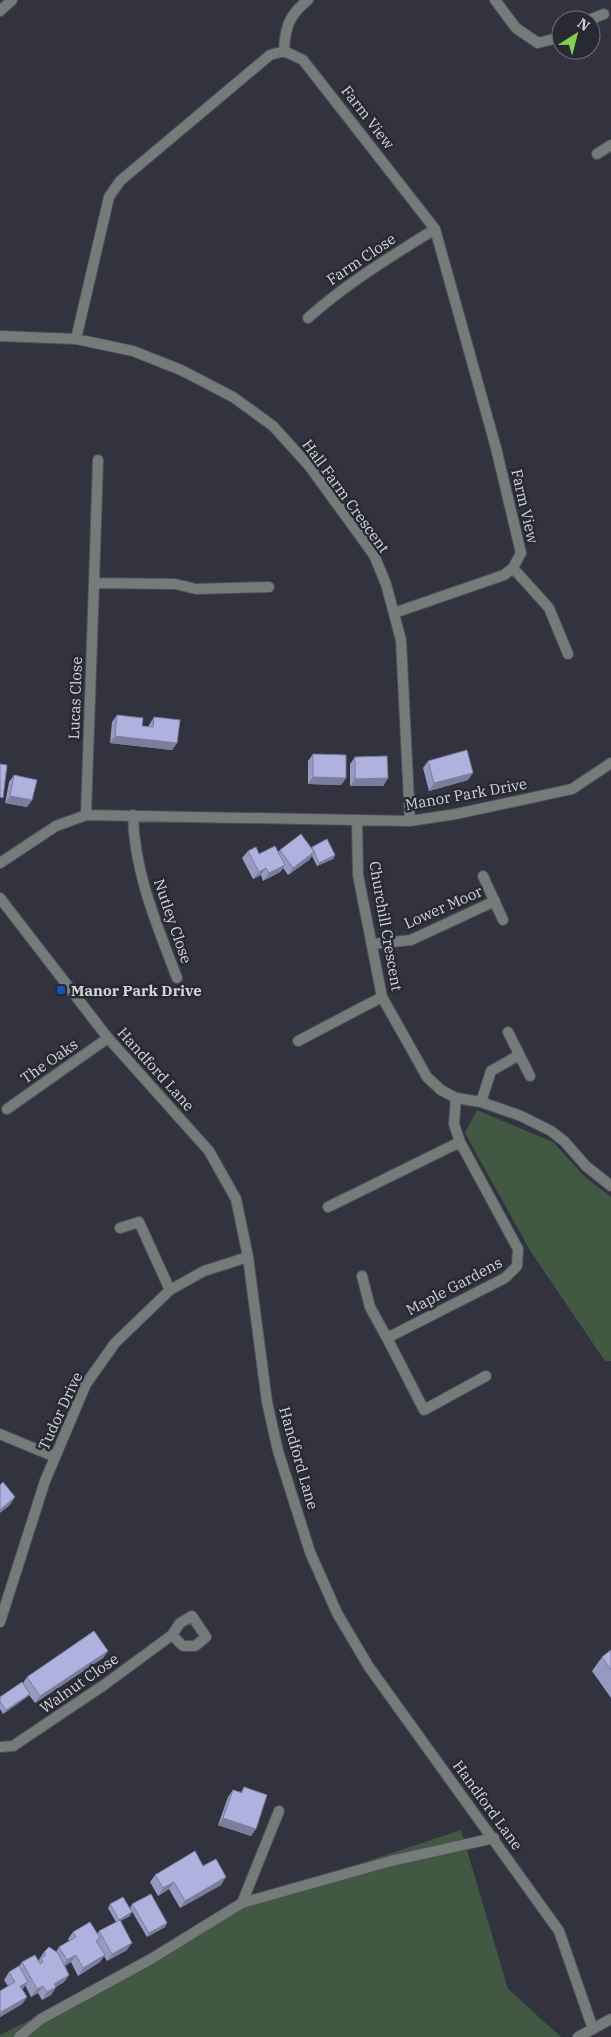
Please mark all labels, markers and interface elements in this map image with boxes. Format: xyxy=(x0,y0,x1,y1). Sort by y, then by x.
north arrow xyxy=(551,10,601,60)
text: N xyxy=(574,14,593,35)
street label: Farm View xyxy=(337,81,399,153)
street label: Farm Close xyxy=(323,229,399,289)
street label: Hall Farm Crescent xyxy=(298,435,394,557)
street label: Farm View xyxy=(507,467,543,545)
street label: Lucas Close xyxy=(64,656,86,740)
street label: Manor Park Drive xyxy=(404,774,528,814)
street label: Churchill Crescent xyxy=(365,860,407,992)
street label: Nutley Close xyxy=(150,876,196,966)
street label: Lower Moor xyxy=(401,881,485,933)
place label: Manor Park Drive xyxy=(71,981,202,1000)
marker: Manor Park Drive xyxy=(55,984,67,996)
street label: Handford Lane xyxy=(113,1023,199,1115)
street label: The Oaks xyxy=(17,1034,81,1088)
street label: Maple Gardens xyxy=(403,1253,505,1319)
street label: Tudor Drive xyxy=(34,1369,86,1453)
street label: Handford Lane xyxy=(275,1404,323,1512)
street label: Walnut Close xyxy=(36,1649,122,1717)
street label: Handford Lane xyxy=(449,1756,527,1854)

